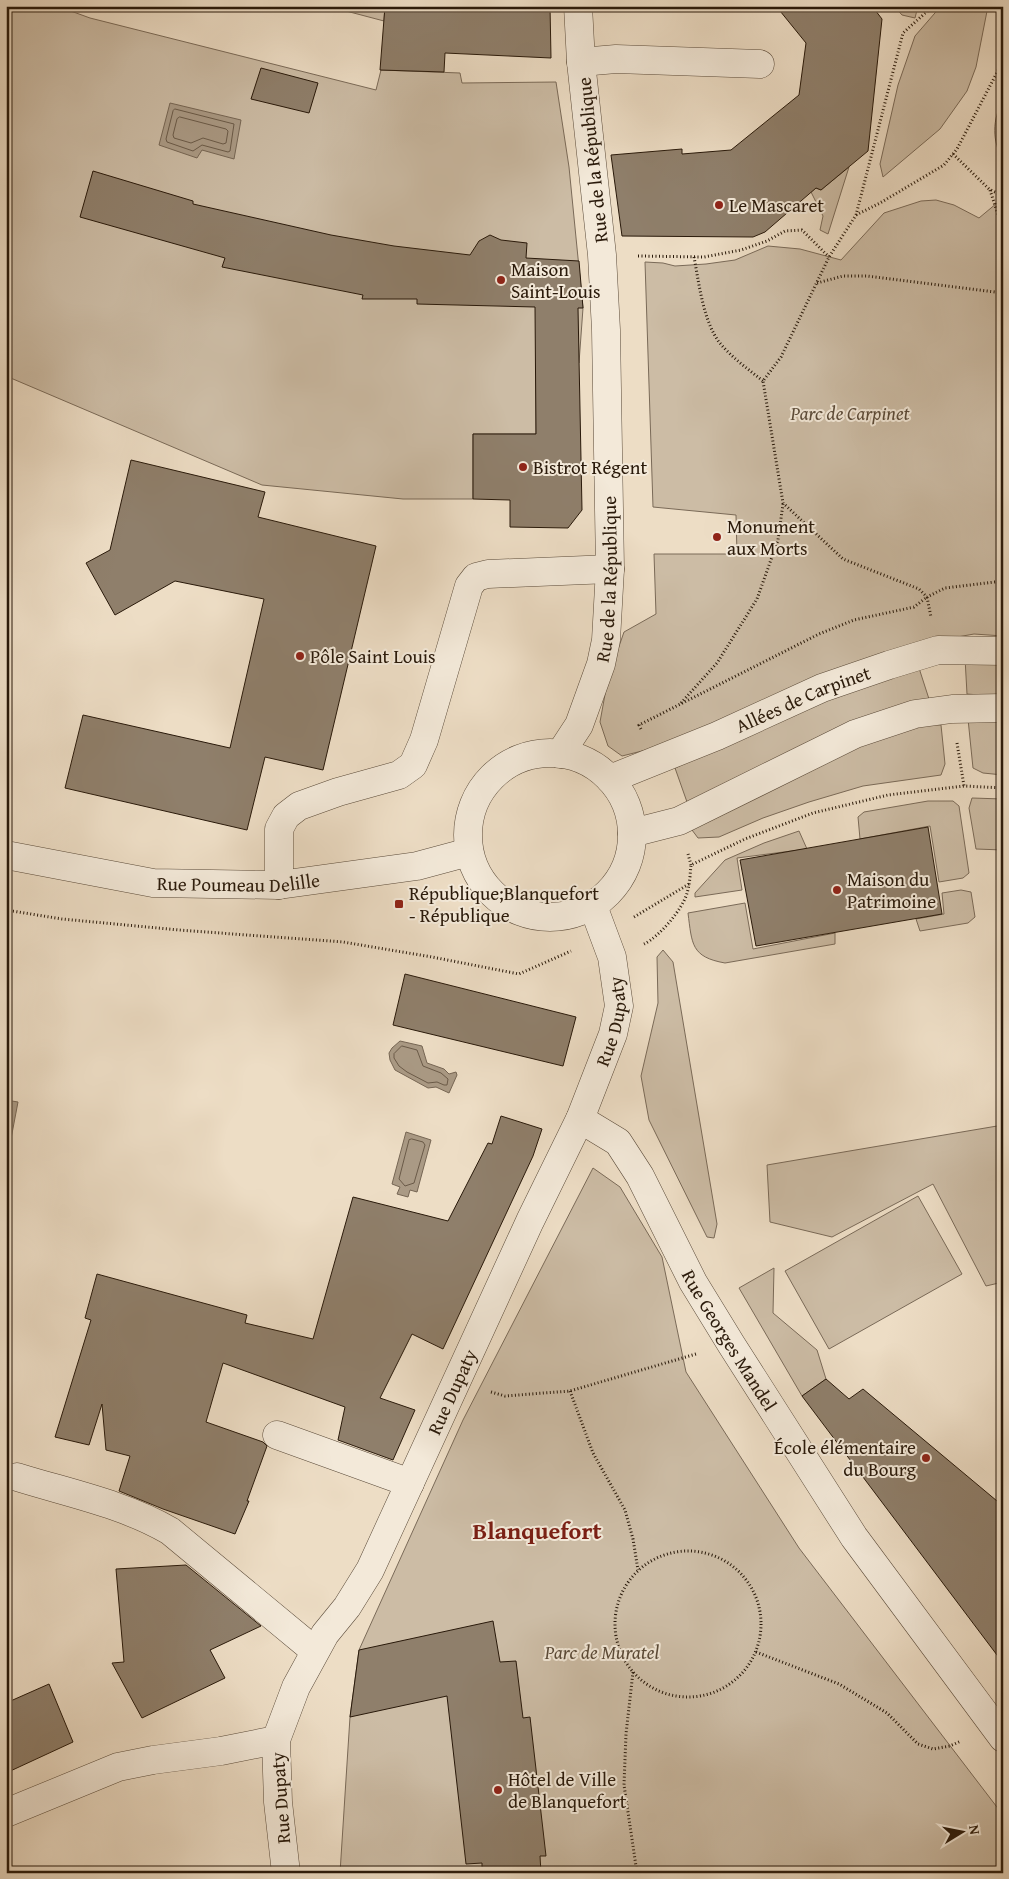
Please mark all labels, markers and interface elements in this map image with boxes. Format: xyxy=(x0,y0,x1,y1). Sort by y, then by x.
street label: Rue de la République xyxy=(569,76,615,244)
place label: Le Mascaret xyxy=(729,191,824,219)
marker: Le Mascaret xyxy=(713,199,725,211)
place label: Maison Saint-Louis xyxy=(511,255,601,305)
marker: Maison Saint-Louis xyxy=(495,274,507,286)
park label: Parc de Carpinet xyxy=(789,399,911,427)
place label: Bistrot Régent xyxy=(533,453,647,481)
marker: Bistrot Régent xyxy=(517,461,529,473)
street label: Rue de la République xyxy=(588,496,624,665)
place label: Monument aux Morts xyxy=(727,512,815,562)
marker: Monument aux Morts xyxy=(711,531,723,543)
place label: Pôle Saint Louis xyxy=(310,642,436,670)
marker: Pôle Saint Louis xyxy=(294,650,306,662)
street label: Allées de Carpinet xyxy=(731,658,874,740)
place label: Maison du Patrimoine xyxy=(847,865,936,915)
street label: Rue Poumeau Delille xyxy=(157,866,322,899)
place label: République;Blanquefort - République xyxy=(409,879,599,929)
marker: Maison du Patrimoine xyxy=(831,884,843,896)
marker: République;Blanquefort - République xyxy=(393,898,405,910)
street label: Rue Dupaty xyxy=(588,974,634,1070)
street label: Rue Georges Mandel xyxy=(675,1265,784,1416)
street label: Rue Dupaty xyxy=(420,1344,484,1439)
place label: École élémentaire du Bourg xyxy=(774,1433,917,1483)
marker: École élémentaire du Bourg xyxy=(920,1452,932,1464)
district label: Blanquefort xyxy=(473,1513,602,1548)
park label: Parc de Muratel xyxy=(544,1638,660,1666)
street label: Rue Dupaty xyxy=(263,1751,297,1845)
place label: Hôtel de Ville de Blanquefort xyxy=(508,1765,627,1815)
marker: Hôtel de Ville de Blanquefort xyxy=(492,1784,504,1796)
north arrow xyxy=(936,1806,986,1856)
text: N xyxy=(964,1823,986,1837)

